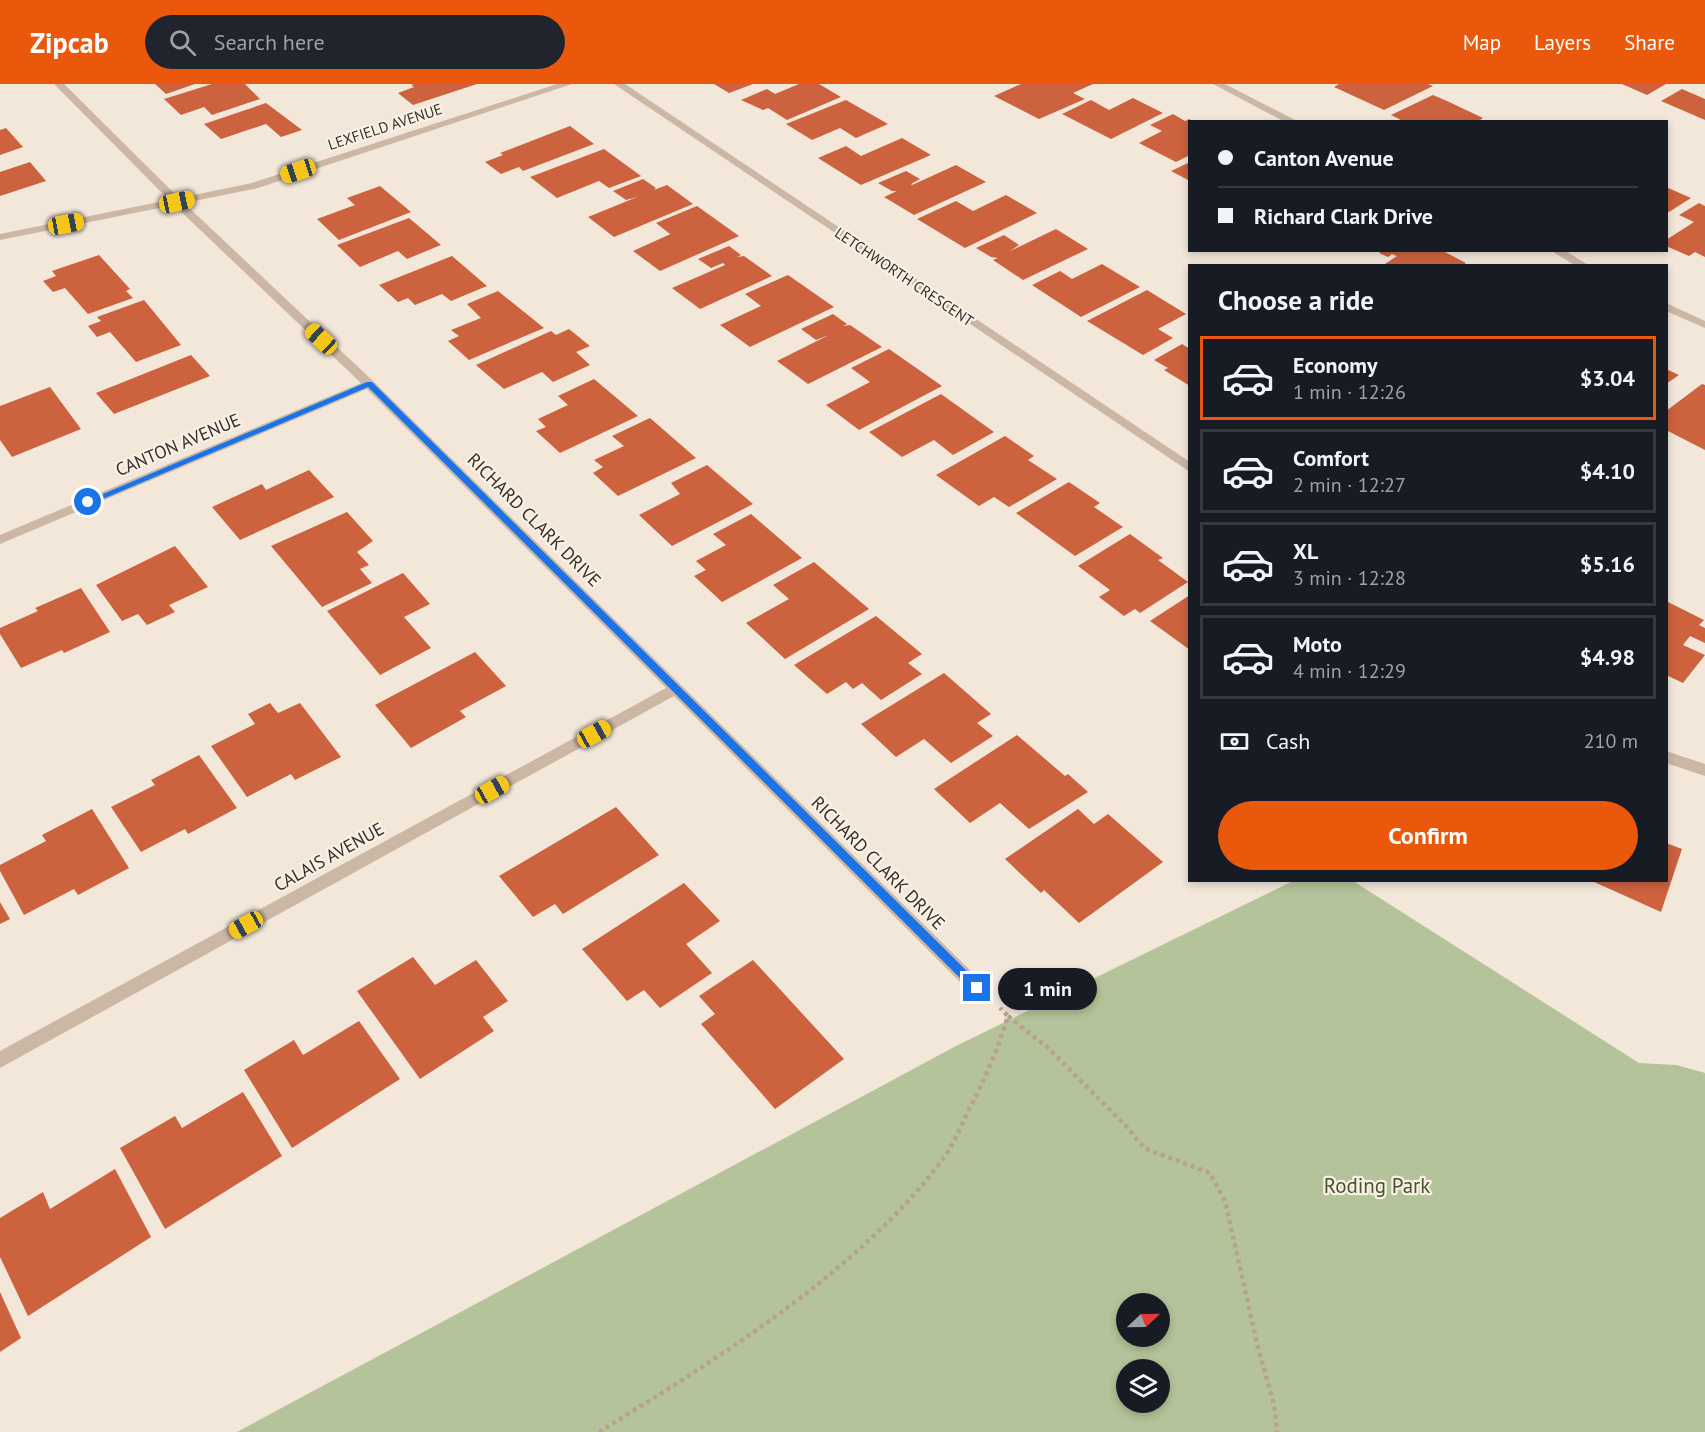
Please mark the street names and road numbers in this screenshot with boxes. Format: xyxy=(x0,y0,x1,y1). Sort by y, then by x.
street label: LEXFIELD AVENUE xyxy=(325,99,444,154)
street label: LETCHWORTH CRESCENT xyxy=(831,223,978,331)
street label: CANTON AVENUE xyxy=(112,408,244,481)
street label: RICHARD CLARK DRIVE xyxy=(463,448,606,591)
street label: RICHARD CLARK DRIVE xyxy=(807,791,950,934)
street label: CALAIS AVENUE xyxy=(270,817,388,896)

